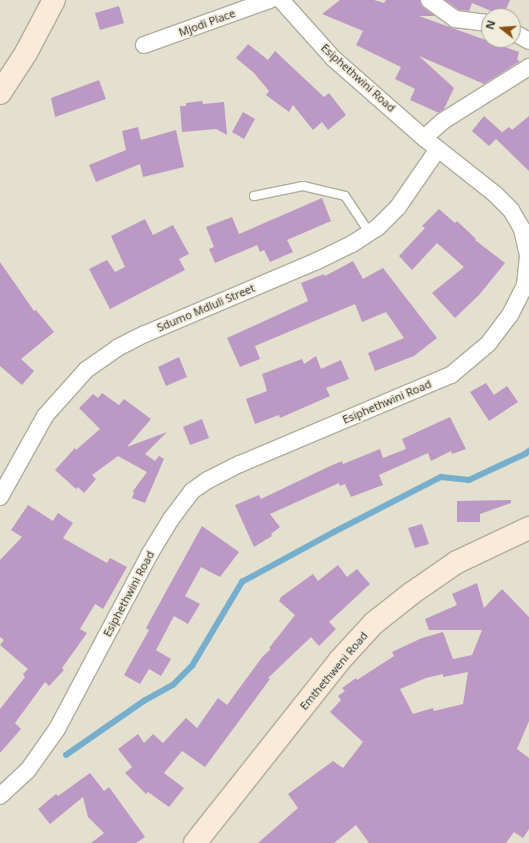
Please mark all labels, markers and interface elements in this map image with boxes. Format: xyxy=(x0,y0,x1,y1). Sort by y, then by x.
street label: Mjodi Place xyxy=(177,7,237,39)
north arrow xyxy=(481,8,521,48)
text: N xyxy=(482,18,498,31)
street label: Esiphethwini Road xyxy=(318,41,398,115)
street label: Sdumo Mdluli Street xyxy=(155,281,257,335)
street label: Esiphethwini Road xyxy=(341,377,433,427)
street label: Esiphethwini Road xyxy=(101,549,157,639)
street label: Emthethweni Road xyxy=(297,629,371,713)

